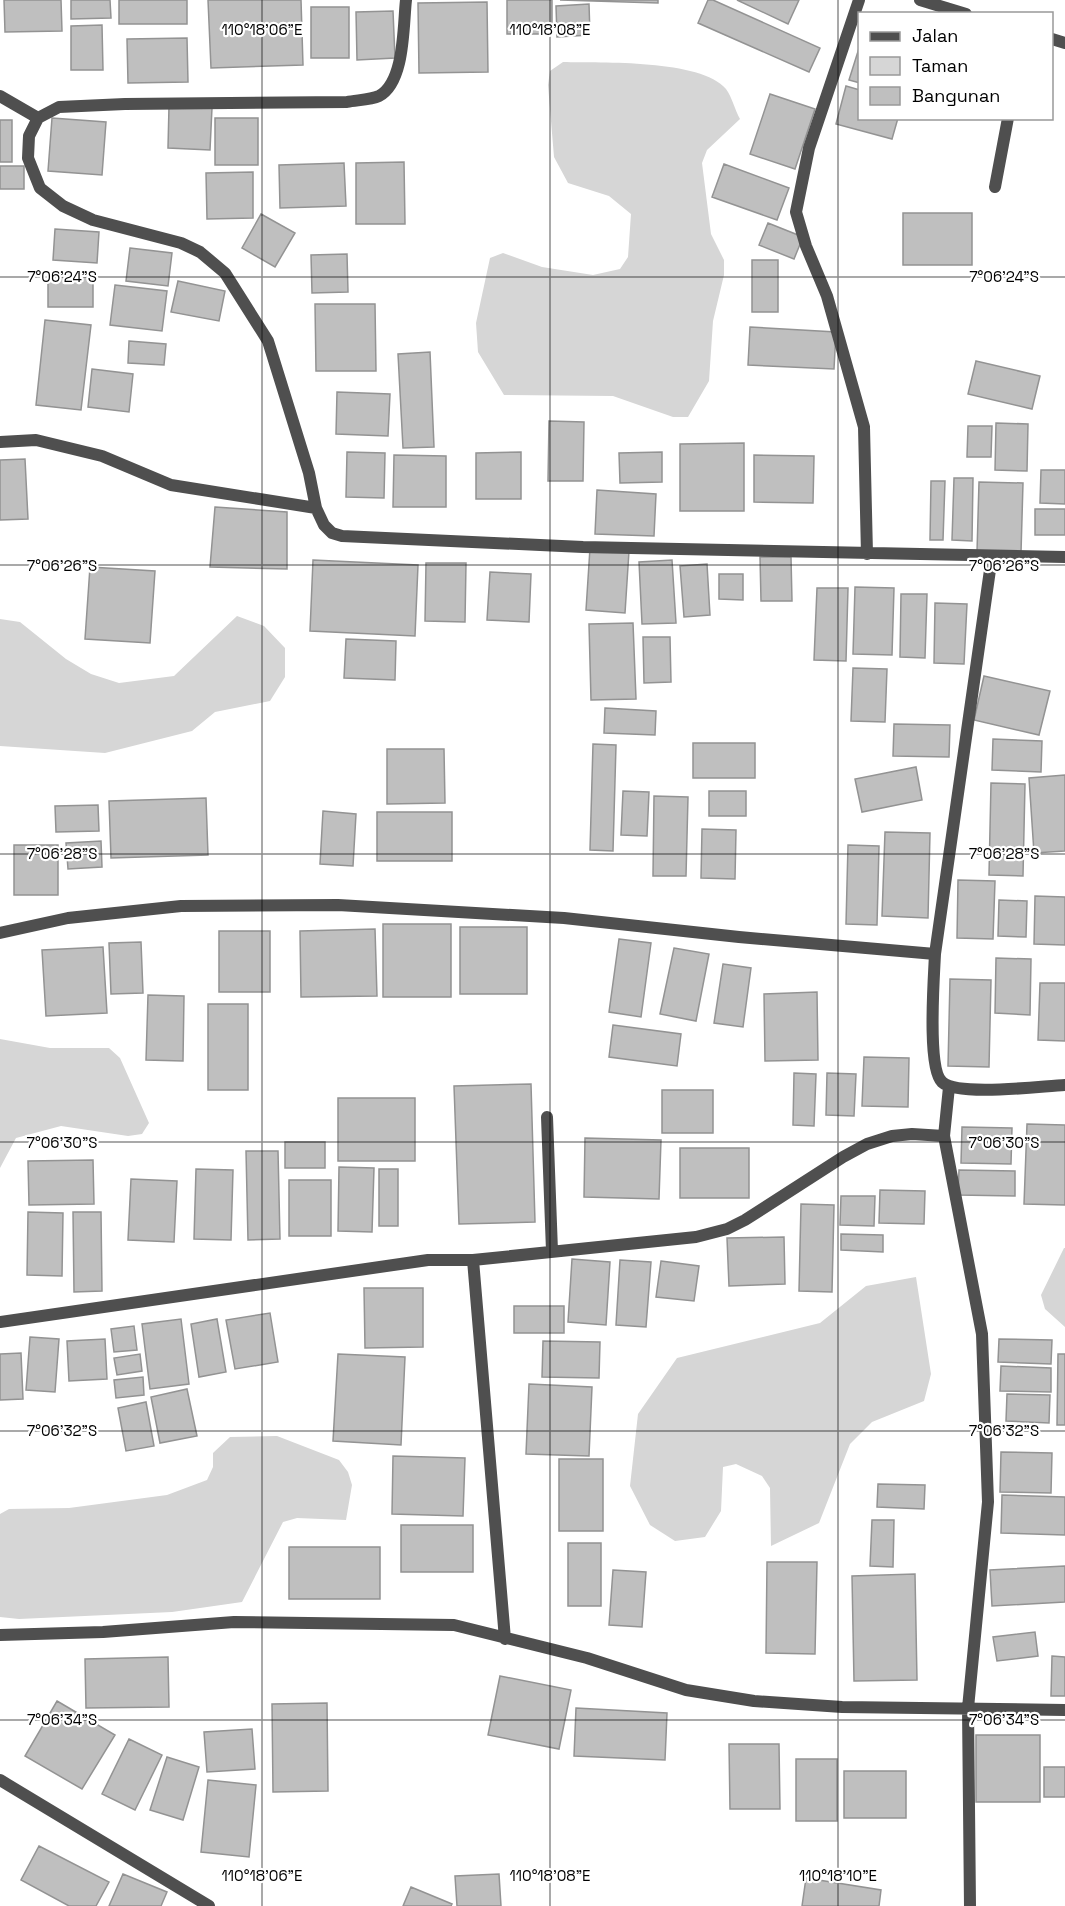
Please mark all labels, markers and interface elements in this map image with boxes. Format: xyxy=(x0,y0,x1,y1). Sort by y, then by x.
legend xyxy=(858,12,1053,120)
text: 110°18'06"E xyxy=(222,20,302,39)
text: 110°18'08"E xyxy=(509,20,591,39)
text: Jalan xyxy=(912,24,958,47)
text: Taman xyxy=(912,54,968,77)
text: Bangunan xyxy=(912,84,1000,107)
text: 7°06'24"S xyxy=(27,267,97,286)
text: 7°06'24"S xyxy=(969,267,1039,286)
text: 7°06'26"S xyxy=(27,556,97,575)
text: 7°06'26"S xyxy=(969,556,1039,575)
text: 7°06'28"S xyxy=(27,844,97,863)
text: 7°06'28"S xyxy=(969,844,1039,863)
text: 7°06'30"S xyxy=(27,1133,97,1152)
text: 7°06'30"S xyxy=(969,1133,1039,1152)
text: 7°06'32"S xyxy=(27,1421,97,1440)
text: 7°06'32"S xyxy=(969,1421,1039,1440)
text: 7°06'34"S xyxy=(27,1710,97,1729)
text: 7°06'34"S xyxy=(969,1710,1039,1729)
text: 110°18'06"E xyxy=(222,1866,302,1885)
text: 110°18'08"E xyxy=(509,1866,591,1885)
text: 110°18'10"E xyxy=(799,1866,877,1885)

